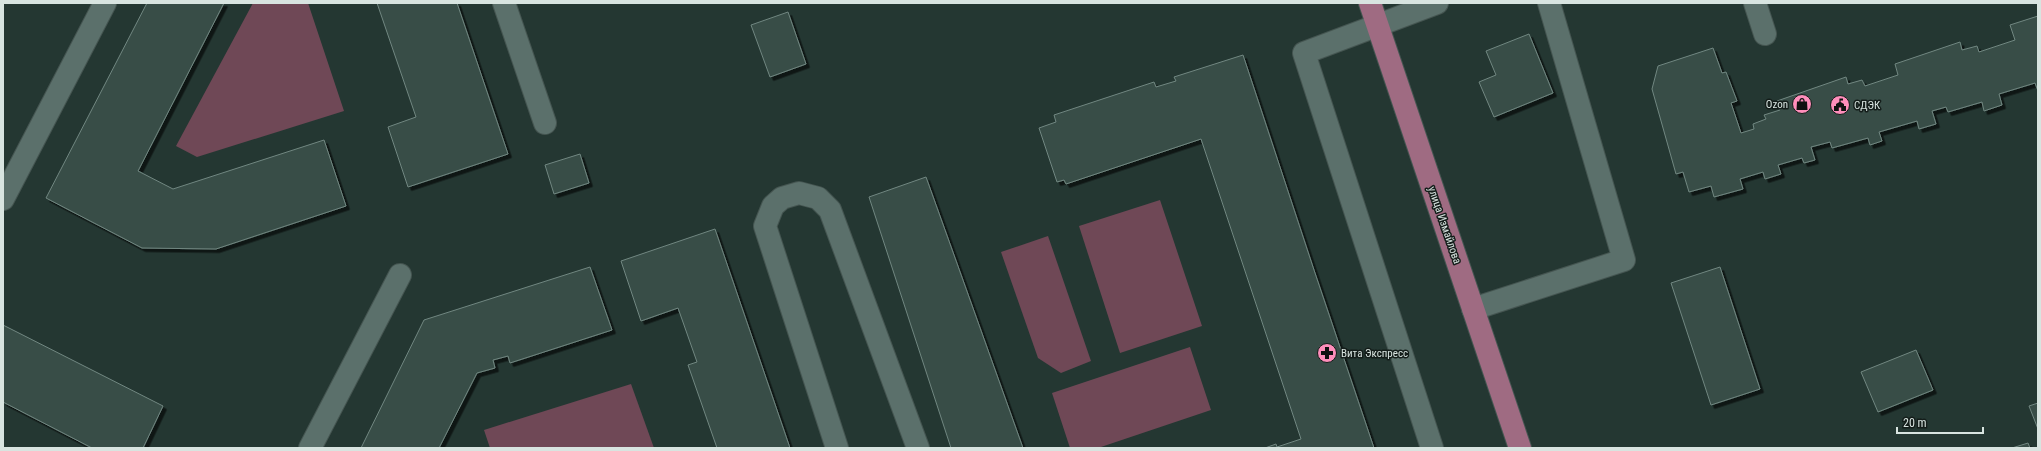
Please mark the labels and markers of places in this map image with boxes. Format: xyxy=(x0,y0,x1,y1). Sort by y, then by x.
shop icon: Ozon xyxy=(1791,93,1813,115)
public building icon: СДЭК xyxy=(1829,94,1851,116)
place label: Ozon xyxy=(1766,98,1788,111)
place label: СДЭК xyxy=(1854,99,1881,112)
pharmacy icon: Вита Экспресс xyxy=(1316,342,1338,364)
place label: Вита Экспресс xyxy=(1341,347,1408,360)

